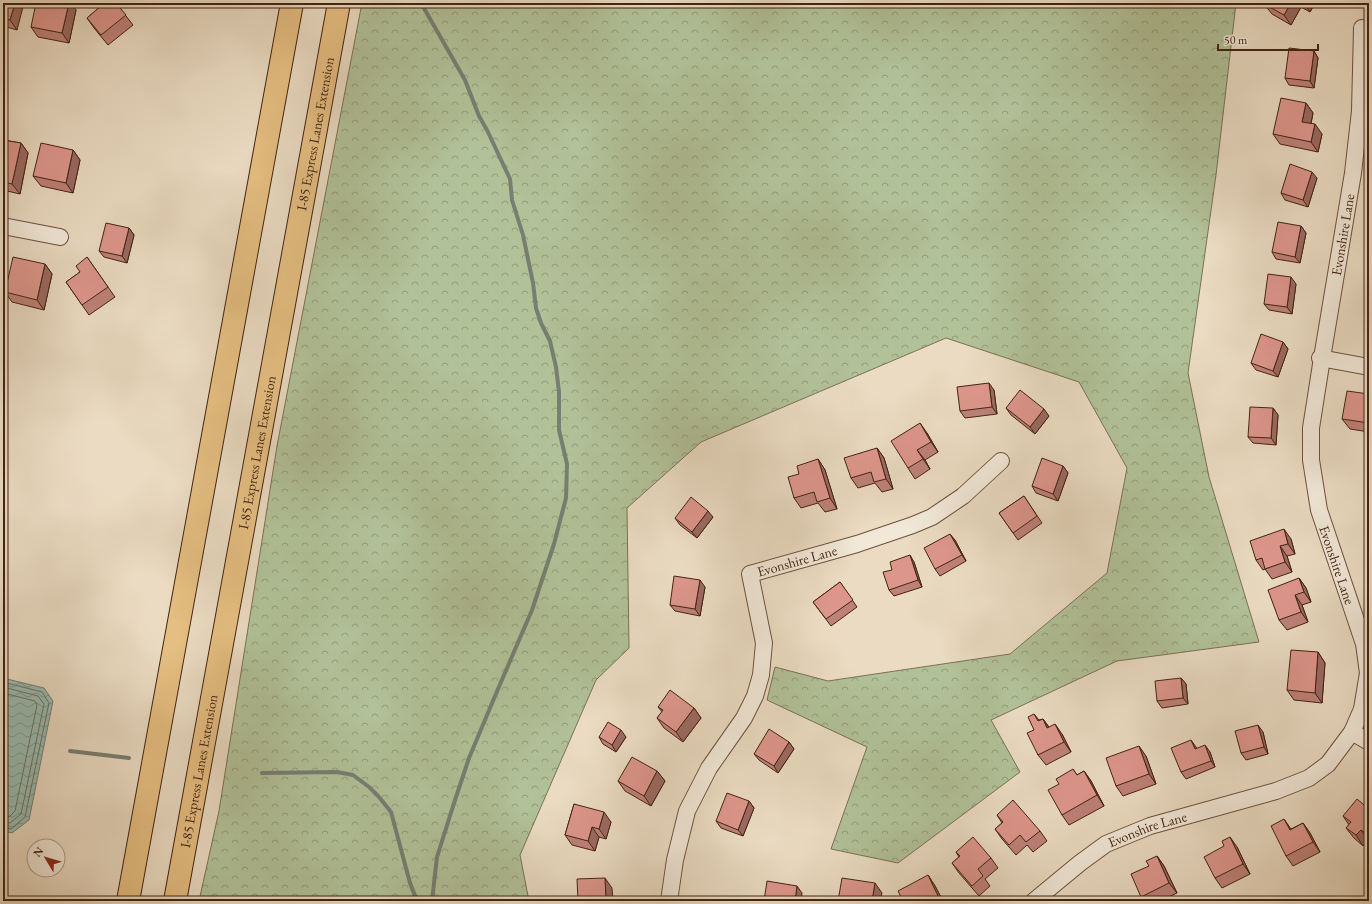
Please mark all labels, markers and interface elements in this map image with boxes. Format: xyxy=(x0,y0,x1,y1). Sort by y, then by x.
scale bar xyxy=(1218,26,1318,52)
text: 50 m xyxy=(1224,32,1248,48)
street label: I-85 Express Lanes Extension xyxy=(292,55,338,212)
street label: Evonshire Lane xyxy=(1327,192,1358,277)
street label: I-85 Express Lanes Extension xyxy=(234,374,280,531)
street label: Evonshire Lane xyxy=(1315,523,1359,607)
street label: Evonshire Lane xyxy=(755,541,840,581)
street label: I-85 Express Lanes Extension xyxy=(176,692,222,849)
street label: Evonshire Lane xyxy=(1105,807,1189,851)
north arrow xyxy=(26,838,66,878)
text: N xyxy=(30,844,46,860)

